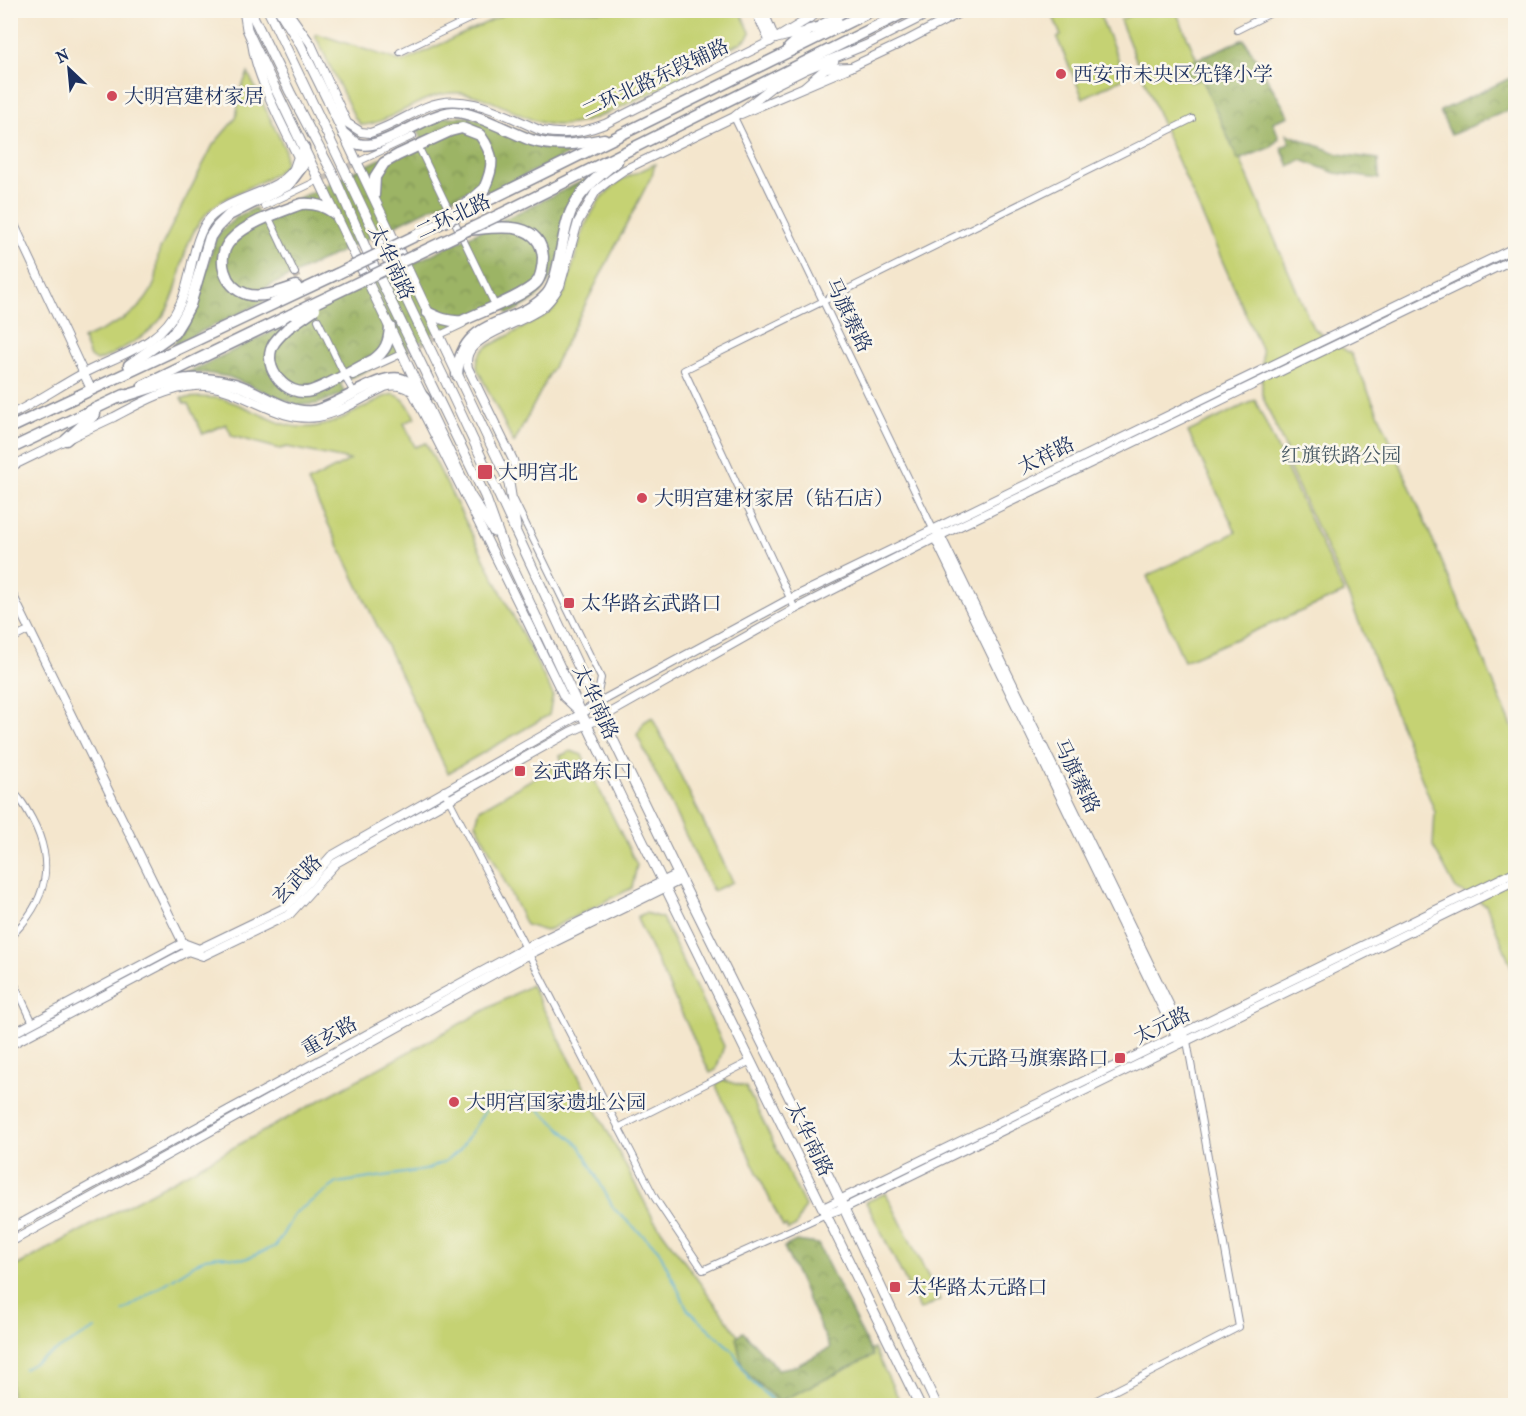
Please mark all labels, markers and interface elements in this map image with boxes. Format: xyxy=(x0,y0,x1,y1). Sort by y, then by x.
street label: 二环北路东段辅路 xyxy=(578,34,733,123)
north arrow xyxy=(39,39,99,99)
text: N xyxy=(53,44,73,67)
place label: 西安市未央区先锋小学 xyxy=(1073,63,1273,86)
marker: 西安市未央区先锋小学 xyxy=(1054,67,1068,81)
place label: 大明宫建材家居 xyxy=(124,85,264,108)
marker: 大明宫建材家居 xyxy=(105,89,119,103)
street label: 二环北路 xyxy=(412,189,494,244)
street label: 太华南路 xyxy=(364,221,419,303)
street label: 马旗寨路 xyxy=(821,274,876,356)
street label: 太祥路 xyxy=(1014,432,1078,479)
park label: 红旗铁路公园 xyxy=(1281,444,1401,467)
place label: 大明宫北 xyxy=(498,461,578,484)
marker: 大明宫北 xyxy=(476,463,494,481)
place label: 大明宫建材家居（钻石店） xyxy=(654,487,894,510)
marker: 大明宫建材家居（钻石店） xyxy=(635,491,649,505)
place label: 太华路玄武路口 xyxy=(581,592,721,615)
marker: 太华路玄武路口 xyxy=(562,596,576,610)
street label: 太华南路 xyxy=(568,661,623,743)
street label: 马旗寨路 xyxy=(1049,735,1104,817)
place label: 玄武路东口 xyxy=(532,760,632,783)
marker: 玄武路东口 xyxy=(513,764,527,778)
street label: 玄武路 xyxy=(268,850,327,909)
street label: 太元路 xyxy=(1130,1002,1194,1049)
street label: 重玄路 xyxy=(297,1012,361,1061)
place label: 太元路马旗寨路口 xyxy=(948,1047,1108,1070)
marker: 太元路马旗寨路口 xyxy=(1113,1051,1127,1065)
place label: 大明宫国家遗址公园 xyxy=(466,1091,646,1114)
marker: 大明宫国家遗址公园 xyxy=(447,1095,461,1109)
street label: 太华南路 xyxy=(782,1098,837,1180)
place label: 太华路太元路口 xyxy=(907,1276,1047,1299)
marker: 太华路太元路口 xyxy=(888,1280,902,1294)

